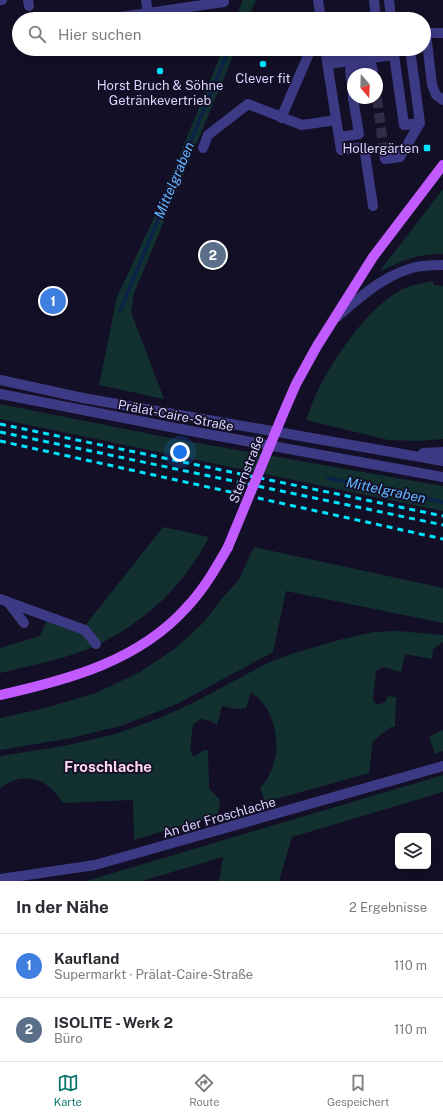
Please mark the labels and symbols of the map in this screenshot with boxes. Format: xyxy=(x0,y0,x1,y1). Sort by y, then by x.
marker: Clever fit xyxy=(258,59,268,69)
marker: Horst Bruch & Söhne Getränkevertrieb xyxy=(155,66,165,76)
north arrow xyxy=(347,68,383,104)
place label: Clever fit xyxy=(235,71,291,86)
place label: Horst Bruch & Söhne Getränkevertrieb xyxy=(97,78,223,108)
water label: Mittelgraben xyxy=(151,139,197,221)
place label: Hollergärten xyxy=(342,141,419,156)
marker: Hollergärten xyxy=(422,143,432,153)
pin: 2 xyxy=(200,240,226,270)
pin: 1 xyxy=(40,286,66,316)
street label: Prälat-Caire-Straße xyxy=(117,397,235,434)
street label: Sternstraße xyxy=(226,433,267,505)
your location xyxy=(170,442,190,462)
water label: Mittelgraben xyxy=(345,474,428,506)
district label: Froschlache xyxy=(64,758,152,775)
street label: An der Froschlache xyxy=(161,794,277,841)

